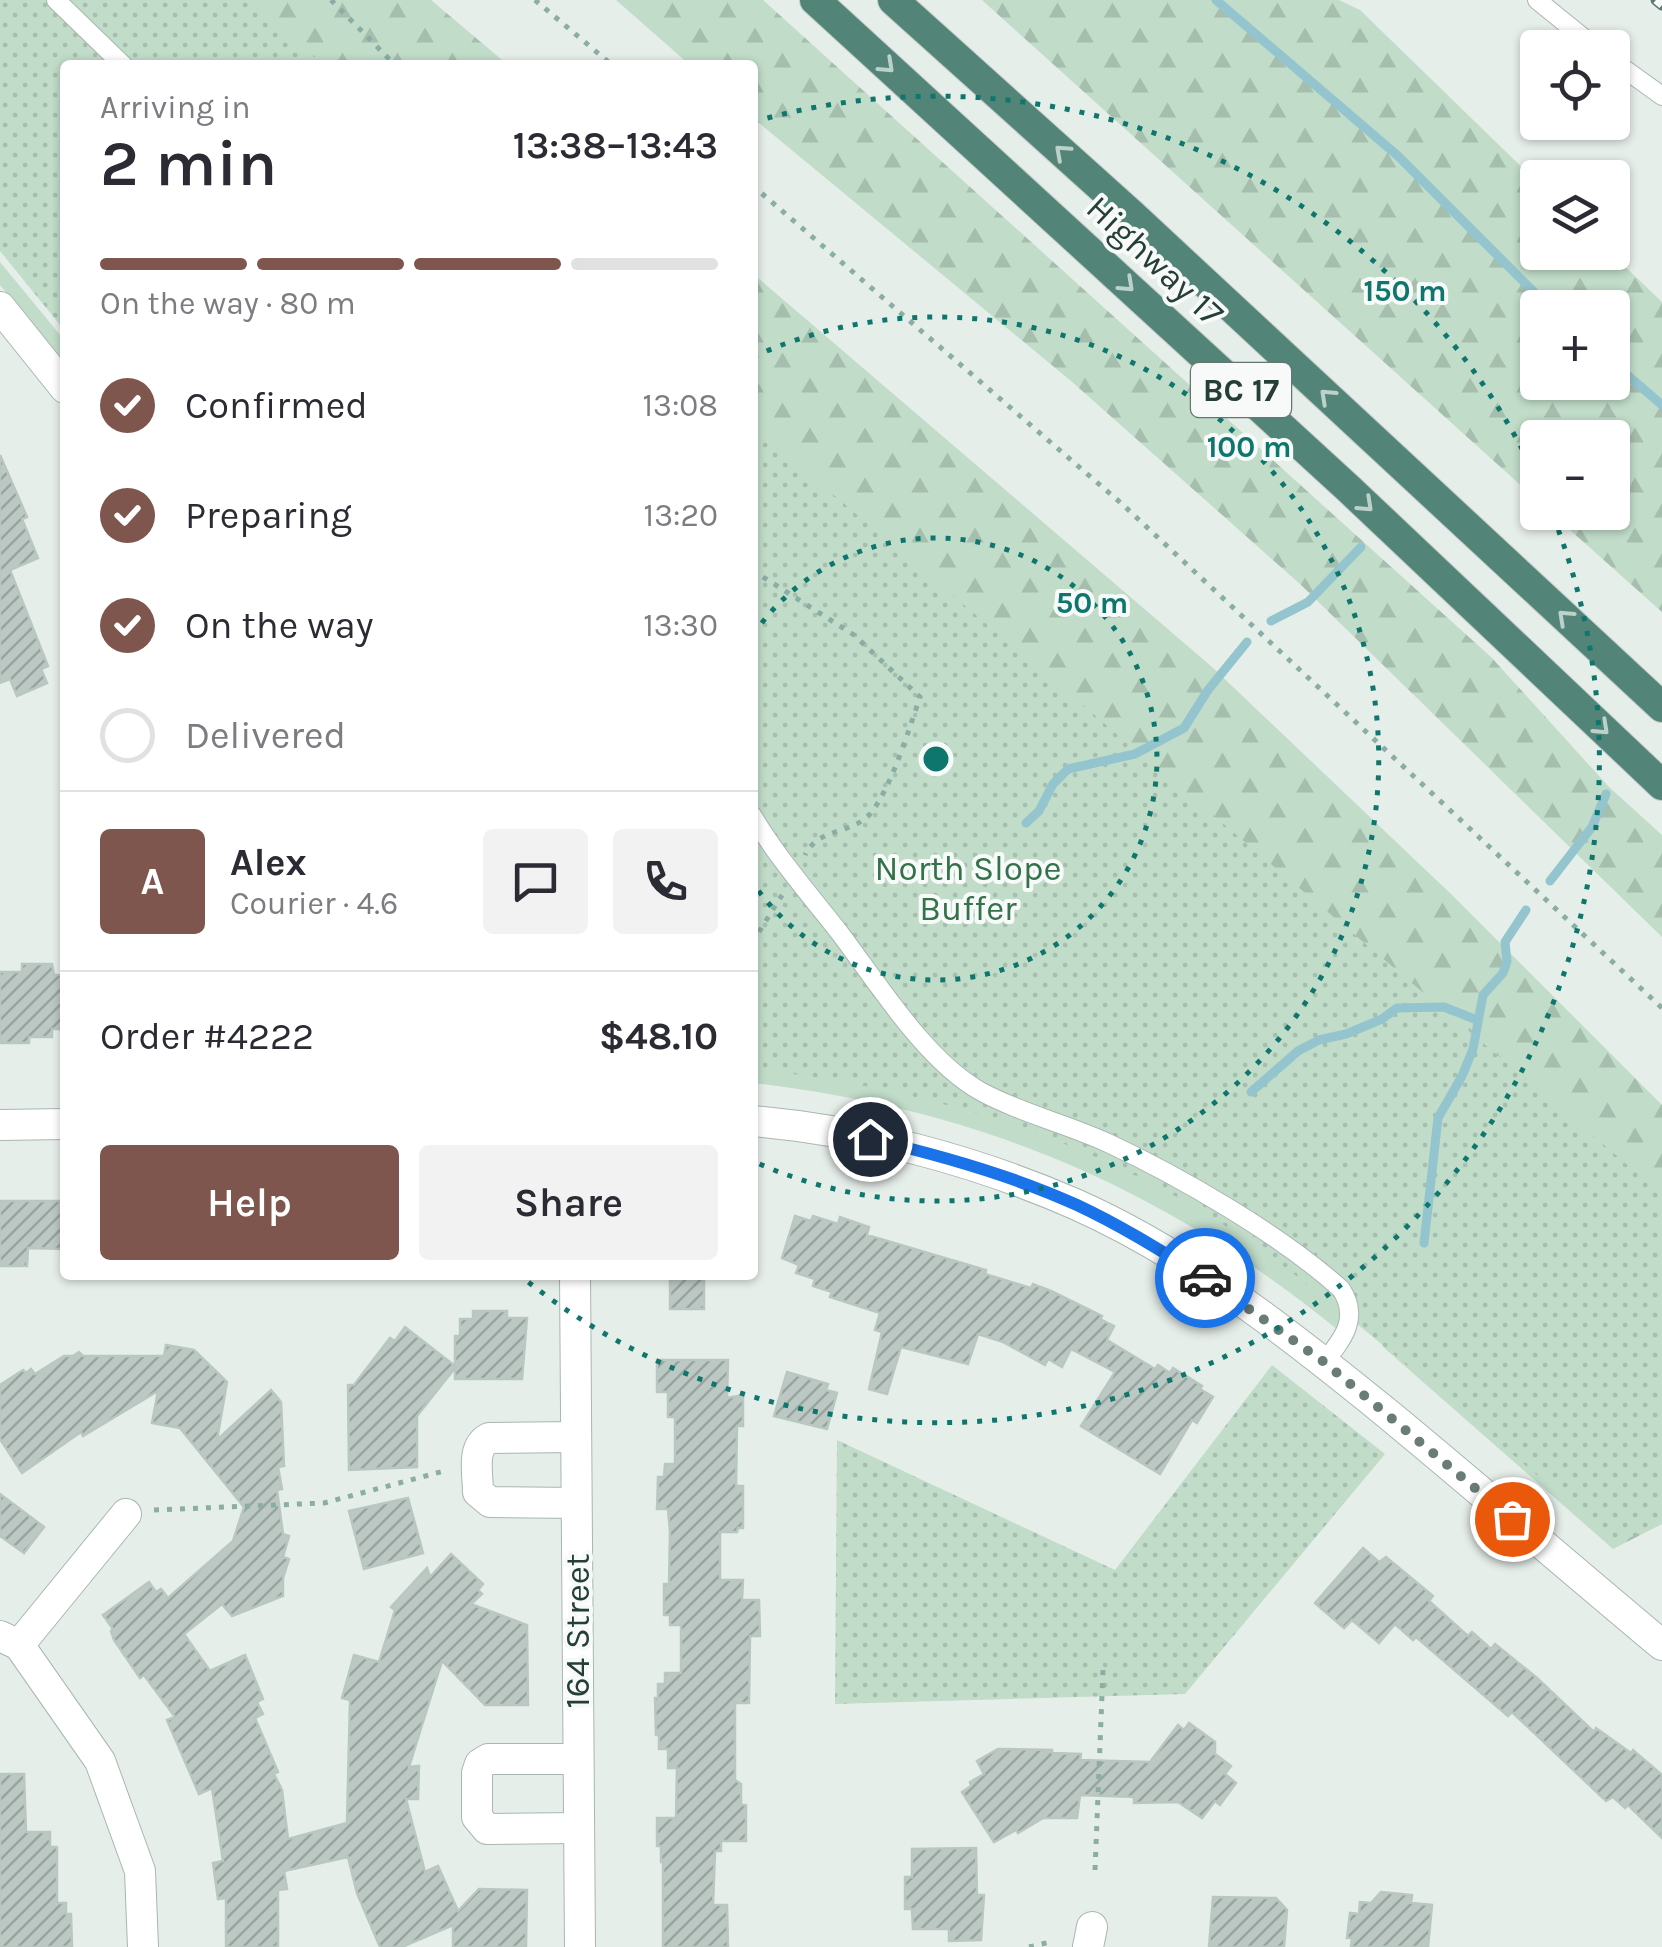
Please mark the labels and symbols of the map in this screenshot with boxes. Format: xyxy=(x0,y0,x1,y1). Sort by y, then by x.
one-way arrow xyxy=(875,54,894,72)
one-way arrow xyxy=(1055,145,1074,163)
street label: Highway 17 xyxy=(1078,187,1232,335)
text: 150 m xyxy=(1363,273,1447,309)
one-way arrow xyxy=(1115,274,1134,292)
road number: BC 17 xyxy=(1191,363,1291,417)
one-way arrow xyxy=(1320,390,1339,408)
text: 100 m xyxy=(1207,429,1291,465)
one-way arrow xyxy=(1354,493,1373,511)
text: 50 m xyxy=(1056,585,1128,621)
one-way arrow xyxy=(1558,611,1577,629)
one-way arrow xyxy=(1591,716,1609,734)
centre of rings xyxy=(918,741,954,777)
park label: North Slope Buffer xyxy=(875,848,1061,929)
pin xyxy=(828,1097,913,1182)
courier xyxy=(1155,1228,1255,1328)
pin xyxy=(1470,1477,1555,1562)
street label: 164 Street xyxy=(557,1553,598,1709)

